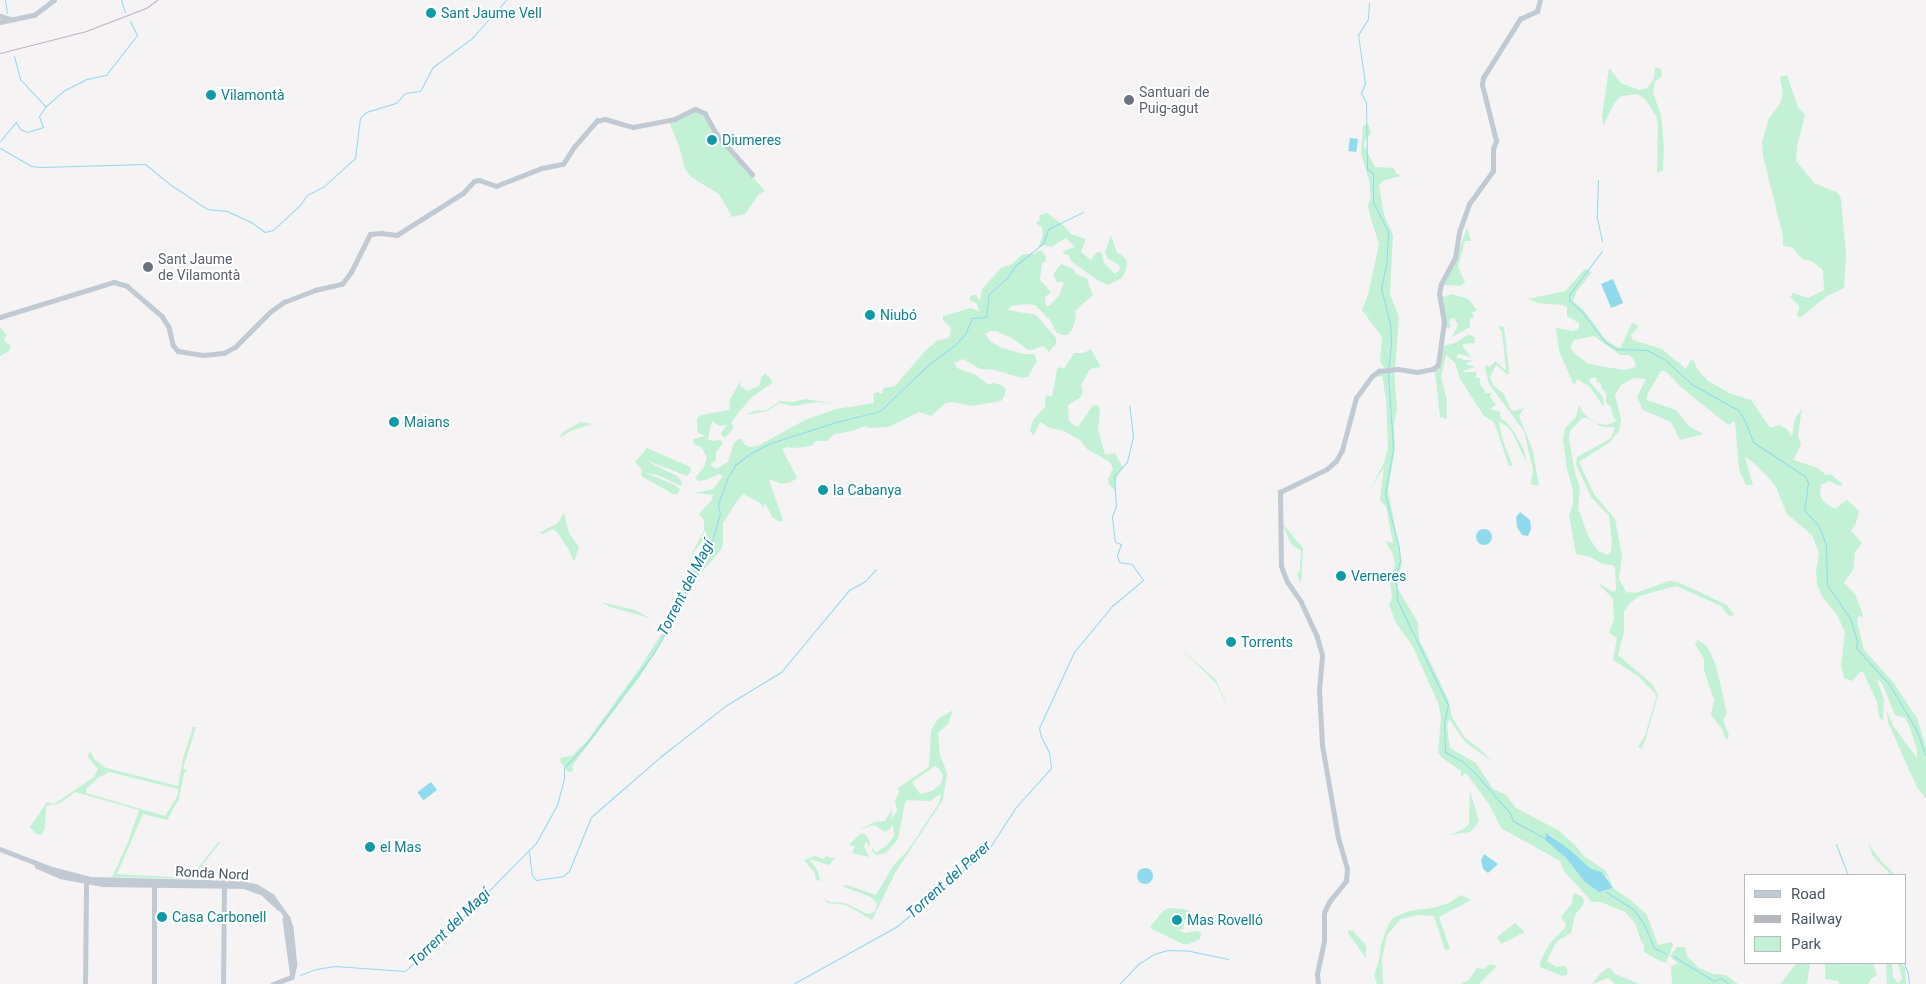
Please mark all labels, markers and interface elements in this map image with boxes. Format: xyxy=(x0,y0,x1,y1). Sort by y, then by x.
place label: Sant Jaume Vell xyxy=(441,5,542,21)
marker: Sant Jaume Vell xyxy=(425,7,437,19)
place label: Santuari de Puig-agut xyxy=(1139,84,1210,116)
place label: Vilamontà xyxy=(221,87,285,103)
marker: Vilamontà xyxy=(205,89,217,101)
marker: Santuari de Puig-agut xyxy=(1123,94,1135,106)
place label: Diumeres xyxy=(722,132,781,148)
marker: Diumeres xyxy=(706,134,718,146)
place label: Sant Jaume de Vilamontà xyxy=(158,251,240,284)
marker: Sant Jaume de Vilamontà xyxy=(142,261,154,273)
place label: Niubó xyxy=(880,307,917,323)
marker: Niubó xyxy=(864,309,876,321)
place label: Maians xyxy=(404,414,450,430)
marker: Maians xyxy=(388,416,400,428)
place label: la Cabanya xyxy=(833,482,902,498)
marker: la Cabanya xyxy=(817,484,829,496)
water label: Torrent del Magí xyxy=(654,537,718,639)
place label: Verneres xyxy=(1351,568,1406,584)
marker: Verneres xyxy=(1335,570,1347,582)
place label: Torrents xyxy=(1241,634,1293,650)
marker: Torrents xyxy=(1225,636,1237,648)
water label: Torrent del Perer xyxy=(903,837,995,923)
place label: el Mas xyxy=(380,839,421,855)
marker: el Mas xyxy=(364,841,376,853)
street label: Ronda Nord xyxy=(175,863,249,883)
legend xyxy=(1744,874,1906,964)
water label: Torrent del Magí xyxy=(406,885,494,971)
text: Road xyxy=(1791,885,1825,903)
place label: Casa Carbonell xyxy=(172,909,266,925)
text: Railway xyxy=(1791,910,1842,928)
marker: Casa Carbonell xyxy=(156,911,168,923)
place label: Mas Rovelló xyxy=(1187,912,1263,928)
marker: Mas Rovelló xyxy=(1171,914,1183,926)
text: Park xyxy=(1791,935,1821,953)

